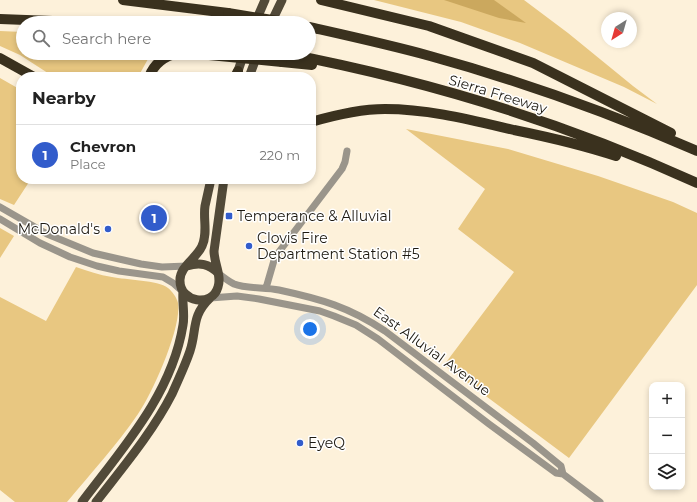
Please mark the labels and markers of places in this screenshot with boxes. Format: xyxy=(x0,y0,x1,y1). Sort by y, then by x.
pin: 1 xyxy=(141,203,167,233)
place label: Temperance & Alluvial xyxy=(237,207,392,225)
marker: Temperance & Alluvial xyxy=(224,211,234,221)
place label: McDonald's xyxy=(18,220,100,238)
marker: McDonald's xyxy=(103,224,113,234)
place label: Clovis Fire Department Station #5 xyxy=(257,229,420,263)
marker: Clovis Fire Department Station #5 xyxy=(244,241,254,251)
place label: EyeQ xyxy=(308,434,345,452)
marker: EyeQ xyxy=(295,438,305,448)

